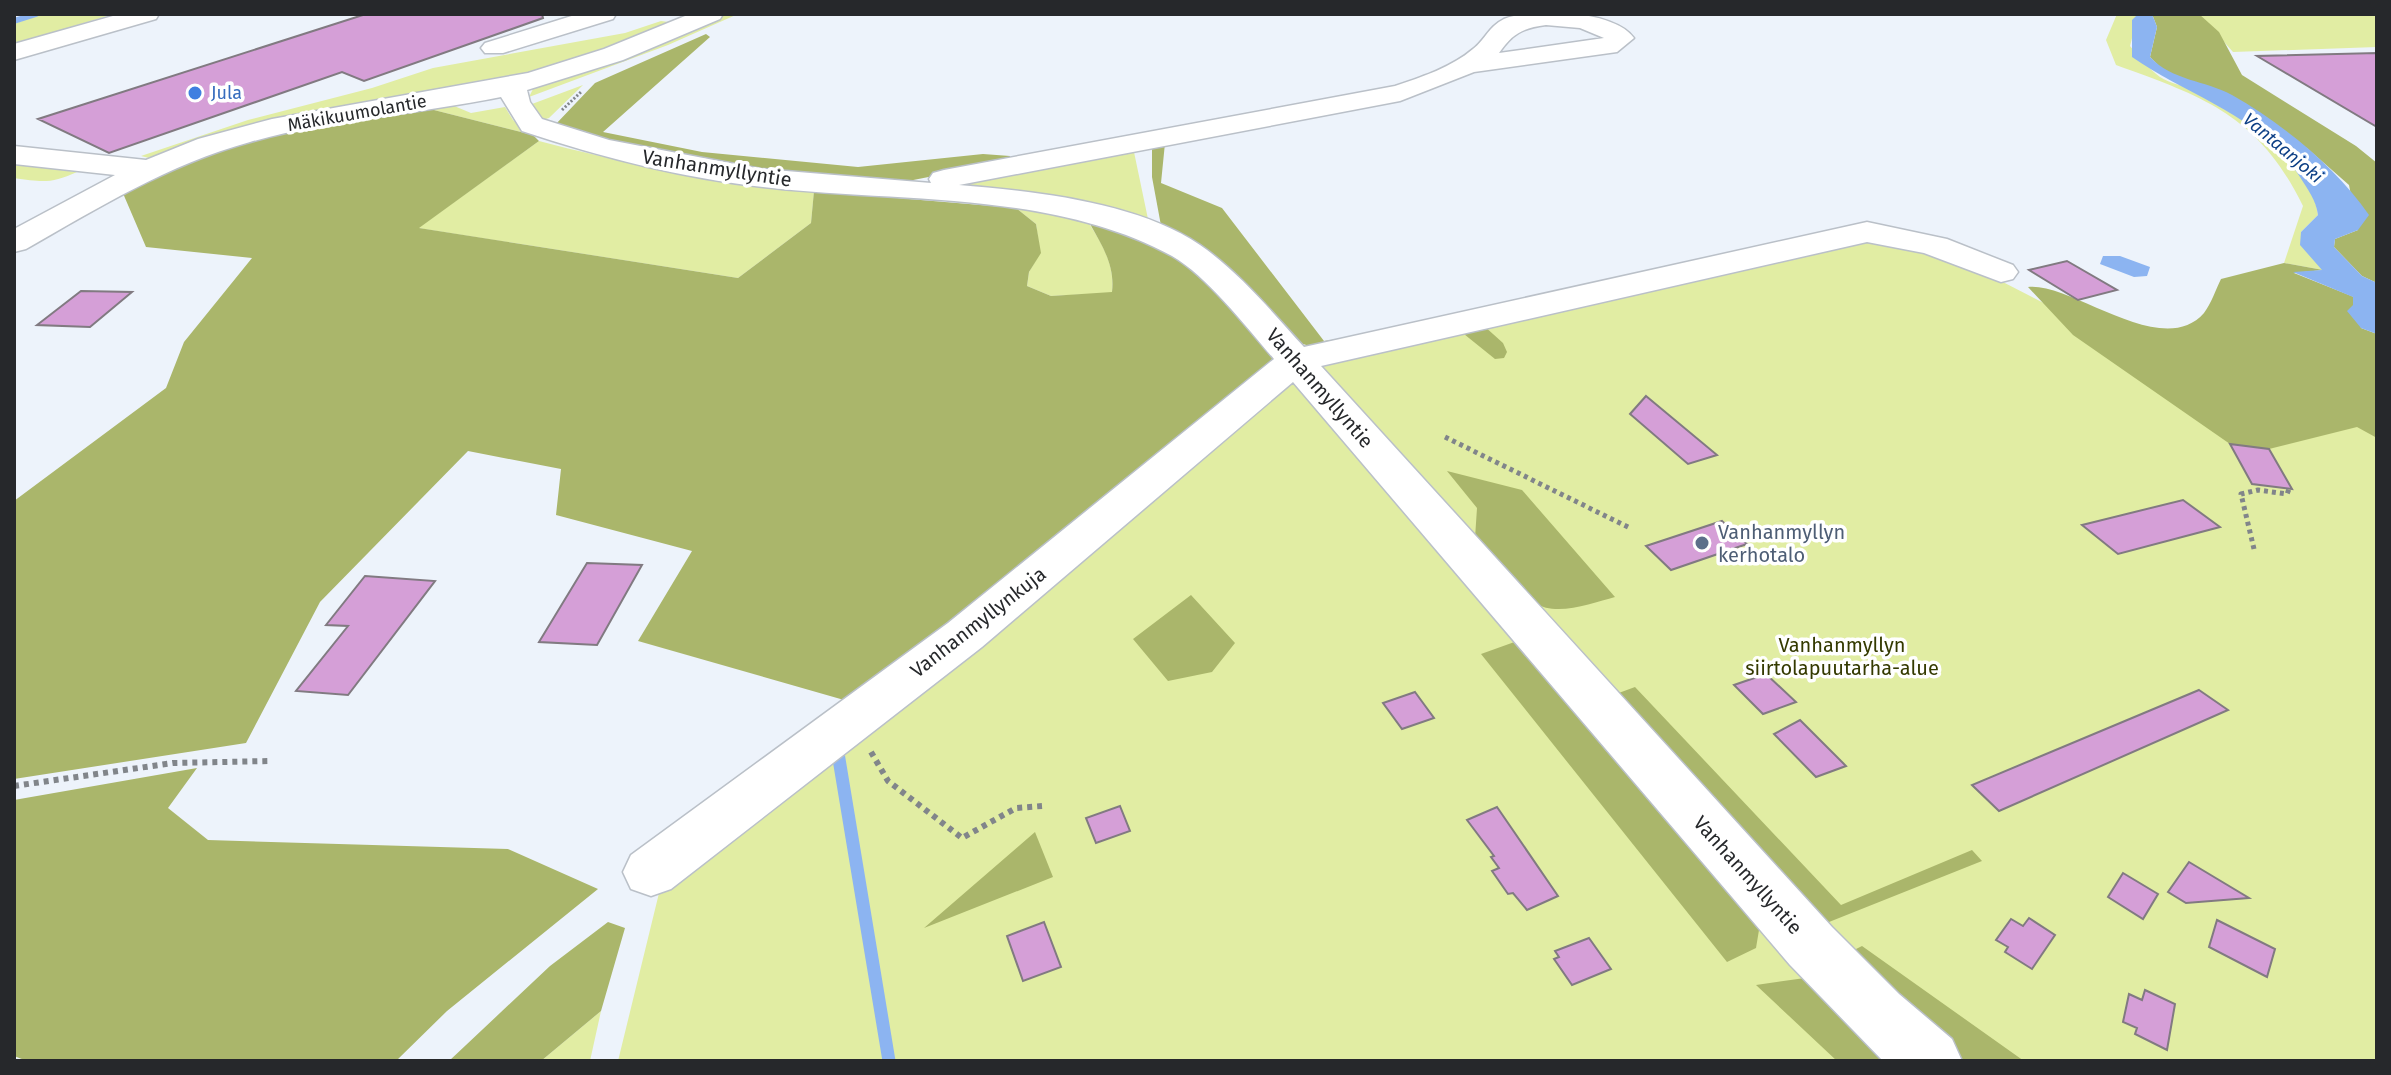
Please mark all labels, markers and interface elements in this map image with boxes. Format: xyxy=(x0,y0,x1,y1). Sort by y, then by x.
place label: Jula xyxy=(211,82,242,104)
marker: Jula xyxy=(186,84,204,102)
street label: Mäkikuumolantie xyxy=(286,90,428,136)
water label: Vantaanjoki xyxy=(2239,108,2327,188)
street label: Vanhanmyllyntie xyxy=(641,144,793,192)
street label: Vanhanmyllyntie xyxy=(1261,323,1379,453)
place label: Vanhanmyllyn kerhotalo xyxy=(1718,520,1845,567)
marker: Vanhanmyllyn kerhotalo xyxy=(1693,534,1711,552)
street label: Vanhanmyllynkuja xyxy=(905,562,1051,682)
park label: Vanhanmyllyn siirtolapuutarha-alue xyxy=(1745,633,1939,680)
street label: Vanhanmyllyntie xyxy=(1689,811,1807,939)

